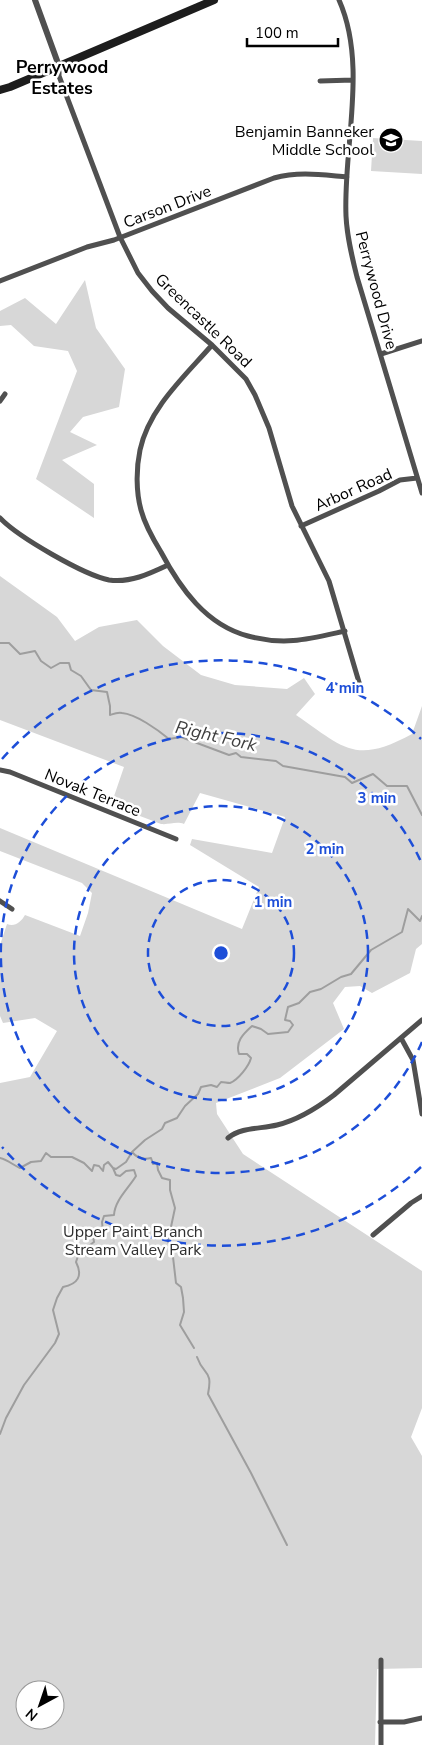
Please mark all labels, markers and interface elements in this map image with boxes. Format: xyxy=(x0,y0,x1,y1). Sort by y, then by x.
scale bar xyxy=(247,15,338,47)
text: 100 m xyxy=(255,23,299,43)
district label: Perrywood Estates xyxy=(16,55,108,100)
place label: Benjamin Banneker Middle School xyxy=(235,121,374,161)
school or university icon: Benjamin Banneker Middle School xyxy=(378,127,404,153)
street label: Carson Drive xyxy=(120,180,214,234)
street label: Perrywood Drive xyxy=(350,229,402,352)
street label: Greencastle Road xyxy=(150,269,257,373)
street label: Arbor Road xyxy=(311,463,396,517)
text: 4 min xyxy=(326,678,364,698)
water label: Right Fork xyxy=(173,715,260,757)
street label: Novak Terrace xyxy=(41,764,144,822)
text: 3 min xyxy=(358,788,396,808)
text: 2 min xyxy=(306,839,344,859)
text: 1 min xyxy=(254,892,292,912)
centre of rings xyxy=(212,944,230,962)
park label: Upper Paint Branch Stream Valley Park xyxy=(63,1221,203,1261)
north arrow xyxy=(15,1680,65,1730)
text: N xyxy=(22,1704,42,1725)

